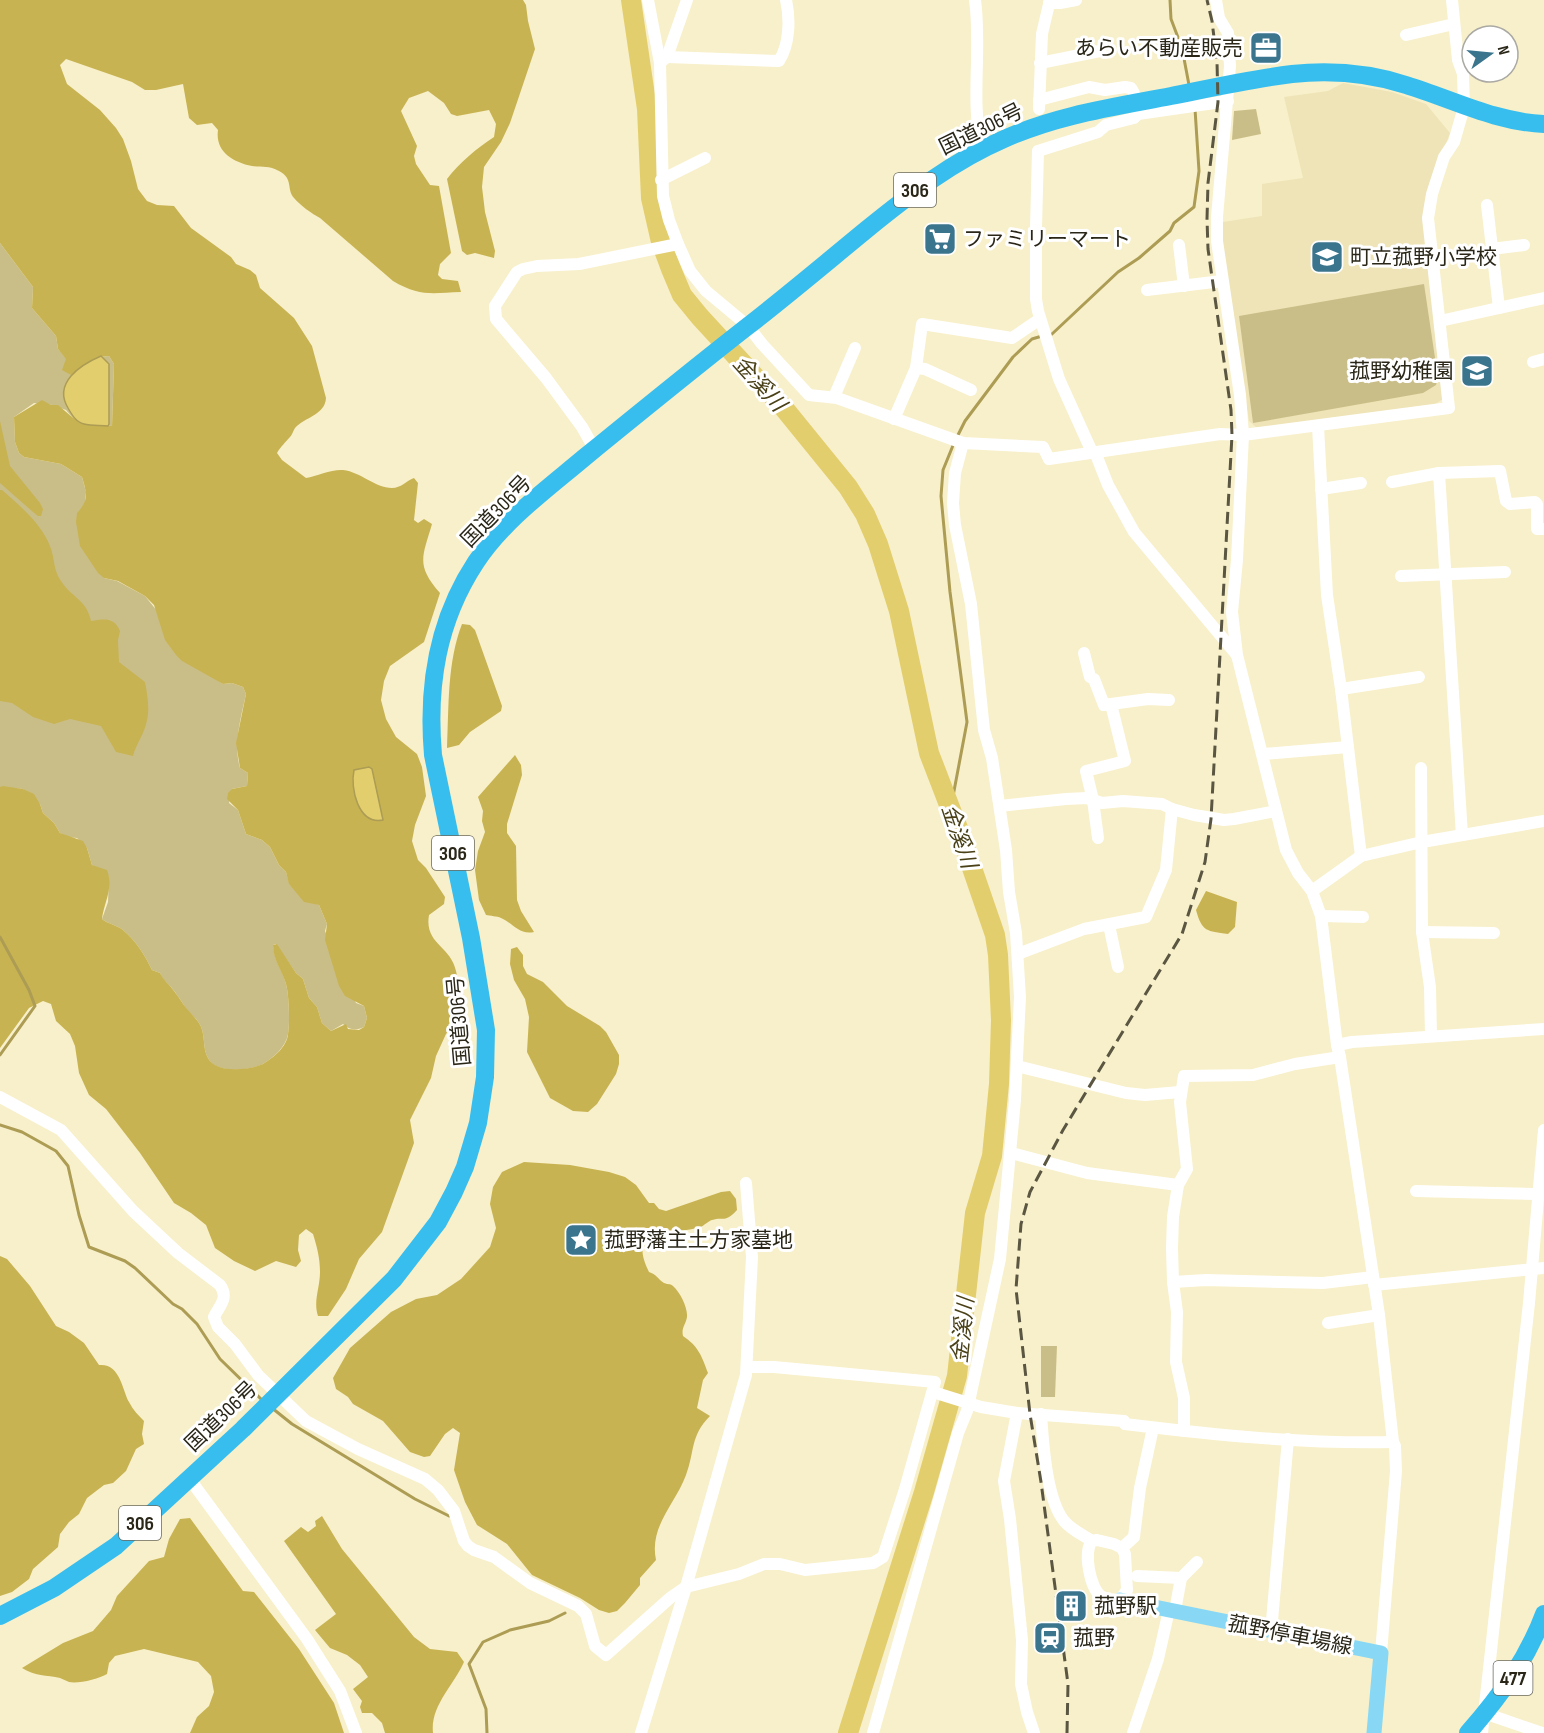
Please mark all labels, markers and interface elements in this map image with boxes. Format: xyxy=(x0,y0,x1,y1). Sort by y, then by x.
north arrow xyxy=(1460,24,1520,84)
office icon: あらい不動産販売 xyxy=(1248,30,1284,66)
place label: あらい不動産販売 xyxy=(1075,36,1243,61)
text: N xyxy=(1493,44,1513,57)
street label: 国道306号 xyxy=(935,98,1027,160)
road number: 306 xyxy=(894,173,936,207)
supermarket icon: ファミリーマート xyxy=(922,221,958,257)
place label: ファミリーマート xyxy=(963,227,1131,252)
school or university icon: 町立菰野小学校 xyxy=(1309,239,1345,275)
place label: 町立菰野小学校 xyxy=(1350,245,1497,270)
water label: 金溪川 xyxy=(727,350,792,419)
school or university icon: 菰野幼稚園 xyxy=(1459,353,1495,389)
place label: 菰野幼稚園 xyxy=(1349,359,1454,384)
street label: 国道306号 xyxy=(456,470,537,553)
water label: 金溪川 xyxy=(935,801,983,874)
road number: 306 xyxy=(432,836,474,870)
street label: 国道306号 xyxy=(443,975,476,1067)
place icon: 菰野藩主土方家墓地 xyxy=(563,1222,599,1258)
place label: 菰野藩主土方家墓地 xyxy=(604,1228,793,1253)
water label: 金溪川 xyxy=(947,1294,981,1364)
street label: 国道306号 xyxy=(180,1376,263,1457)
road number: 306 xyxy=(119,1506,161,1540)
building icon: 菰野駅 xyxy=(1053,1588,1089,1624)
place label: 菰野駅 xyxy=(1094,1594,1157,1619)
street label: 菰野停車場線 xyxy=(1226,1611,1354,1660)
station icon: 菰野 xyxy=(1032,1620,1068,1656)
place label: 菰野 xyxy=(1073,1626,1115,1651)
road number: 477 xyxy=(1494,1661,1532,1695)

